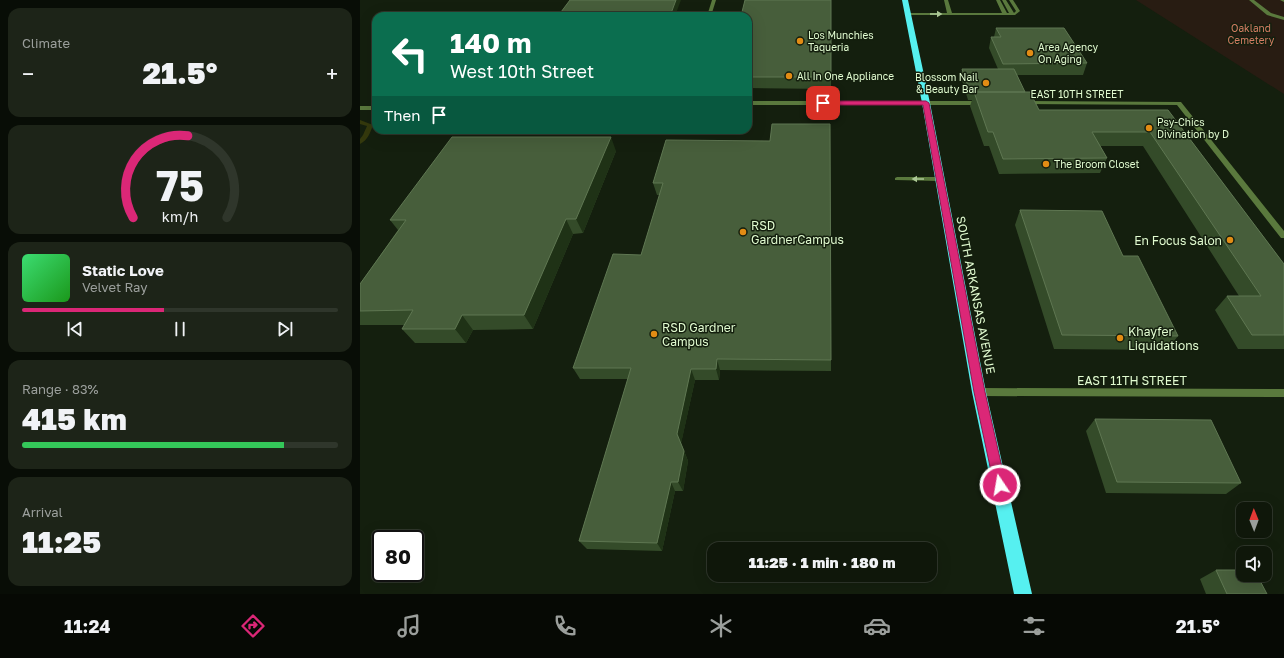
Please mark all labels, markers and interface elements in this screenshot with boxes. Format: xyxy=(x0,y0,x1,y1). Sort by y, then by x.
one-way arrow xyxy=(930,11,943,17)
park label: Oakland Cemetery xyxy=(1228,22,1275,46)
text: 140 m xyxy=(450,26,532,59)
icon: left xyxy=(384,28,436,80)
place label: Los Munchies Taqueria xyxy=(808,29,874,53)
text: Climate xyxy=(22,35,70,51)
marker: Los Munchies Taqueria xyxy=(795,36,805,46)
place label: Area Agency On Aging xyxy=(1038,41,1098,65)
marker: Area Agency On Aging xyxy=(1025,48,1035,58)
text: 21.5° xyxy=(143,55,217,91)
text: − xyxy=(22,60,34,87)
text: + xyxy=(326,60,338,87)
text: West 10th Street xyxy=(450,60,594,82)
place label: All In One Appliance xyxy=(797,70,894,82)
marker: All In One Appliance xyxy=(784,71,794,81)
place label: Blossom Nail & Beauty Bar xyxy=(915,71,978,95)
marker: Blossom Nail & Beauty Bar xyxy=(981,78,991,88)
pin xyxy=(806,86,840,120)
street label: EAST 10TH STREET xyxy=(1031,88,1123,100)
icon: arrive xyxy=(812,92,834,114)
icon: arrive xyxy=(428,104,450,126)
text: Then xyxy=(384,106,420,124)
place label: Psy-Chics Divination by D xyxy=(1157,116,1229,140)
marker: Psy-Chics Divination by D xyxy=(1144,123,1154,133)
place label: The Broom Closet xyxy=(1054,158,1140,170)
marker: The Broom Closet xyxy=(1041,159,1051,169)
text: 75 xyxy=(156,160,204,210)
one-way arrow xyxy=(911,176,924,182)
text: km/h xyxy=(162,207,198,224)
street label: SOUTH ARKANSAS AVENUE xyxy=(953,215,999,375)
place label: RSD GardnerCampus xyxy=(751,218,844,247)
marker: RSD GardnerCampus xyxy=(738,227,748,237)
place label: En Focus Salon xyxy=(1134,233,1222,248)
marker: En Focus Salon xyxy=(1225,235,1235,245)
text: Static Love xyxy=(82,261,164,279)
text: Velvet Ray xyxy=(82,279,147,295)
icon: previous xyxy=(64,318,86,340)
icon: pause xyxy=(169,318,191,340)
icon: next xyxy=(274,318,296,340)
place label: RSD Gardner Campus xyxy=(662,320,736,349)
place label: Khayfer Liquidations xyxy=(1128,324,1199,353)
marker: RSD Gardner Campus xyxy=(649,329,659,339)
marker: Khayfer Liquidations xyxy=(1115,333,1125,343)
street label: EAST 11TH STREET xyxy=(1077,373,1187,388)
text: Range · 83% xyxy=(22,381,98,397)
text: 415 km xyxy=(22,401,127,437)
position arrow xyxy=(979,464,1021,506)
north arrow xyxy=(1236,502,1272,538)
map controls xyxy=(1236,502,1272,582)
text: Arrival xyxy=(22,504,63,520)
text: 11:25 xyxy=(22,524,101,560)
speed limit sign: 80 xyxy=(372,530,424,582)
button: sound xyxy=(1236,546,1272,582)
text: 11:25 · 1 min · 180 m xyxy=(749,553,896,571)
icon: directions xyxy=(239,612,267,640)
icon: music xyxy=(395,612,423,640)
icon: phone xyxy=(551,612,579,640)
icon: climate xyxy=(707,612,735,640)
icon: car xyxy=(863,612,891,640)
icon: filters xyxy=(1020,612,1048,640)
text: 11:24 xyxy=(64,615,111,637)
text: 21.5° xyxy=(1176,615,1220,637)

